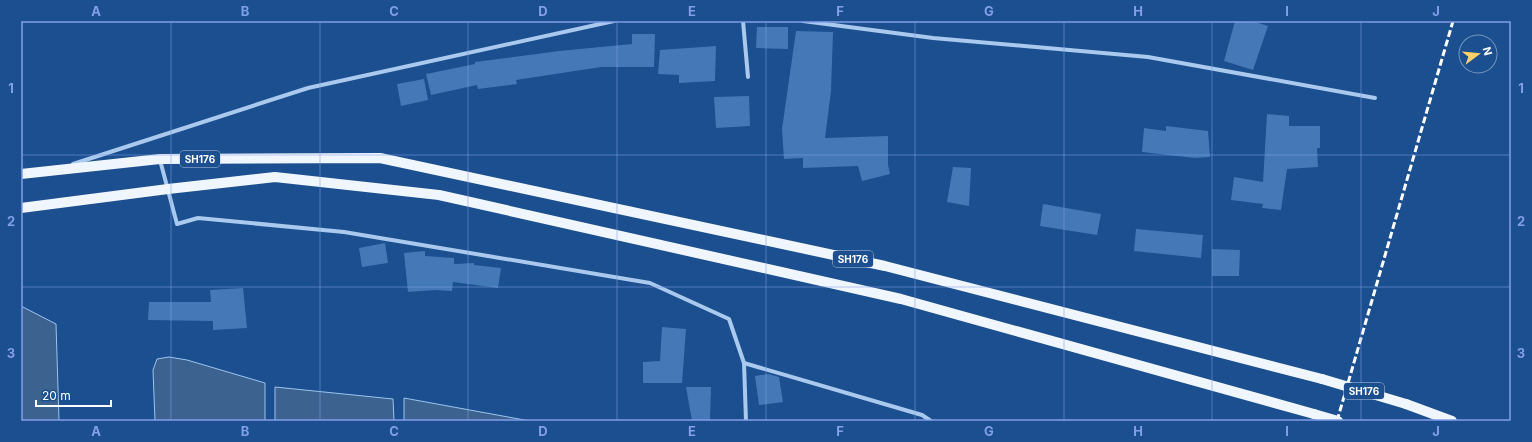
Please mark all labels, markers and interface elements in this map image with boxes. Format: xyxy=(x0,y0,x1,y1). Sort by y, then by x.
text: A xyxy=(91,3,101,19)
text: B xyxy=(241,3,250,19)
text: C xyxy=(389,3,399,19)
text: D xyxy=(538,3,548,19)
text: E xyxy=(688,3,696,19)
text: F xyxy=(836,3,844,19)
text: G xyxy=(984,3,994,19)
text: H xyxy=(1133,3,1143,19)
text: I xyxy=(1285,3,1289,19)
text: J xyxy=(1432,3,1440,19)
north arrow xyxy=(1458,34,1498,74)
text: N xyxy=(1480,45,1495,57)
text: 1 xyxy=(8,80,14,96)
text: 1 xyxy=(1518,80,1524,96)
road number: SH176 xyxy=(180,151,220,167)
text: 2 xyxy=(7,213,15,229)
text: 2 xyxy=(1517,213,1525,229)
road number: SH176 xyxy=(833,251,873,267)
text: 3 xyxy=(7,345,15,361)
text: 3 xyxy=(1517,345,1525,361)
scale bar xyxy=(36,382,111,408)
road number: SH176 xyxy=(1344,383,1384,399)
text: 20 m xyxy=(42,388,71,403)
text: A xyxy=(91,423,101,439)
text: B xyxy=(241,423,250,439)
text: C xyxy=(389,423,399,439)
text: D xyxy=(538,423,548,439)
text: E xyxy=(688,423,696,439)
text: F xyxy=(836,423,844,439)
text: G xyxy=(984,423,994,439)
text: H xyxy=(1133,423,1143,439)
text: I xyxy=(1285,423,1289,439)
text: J xyxy=(1432,423,1440,439)

